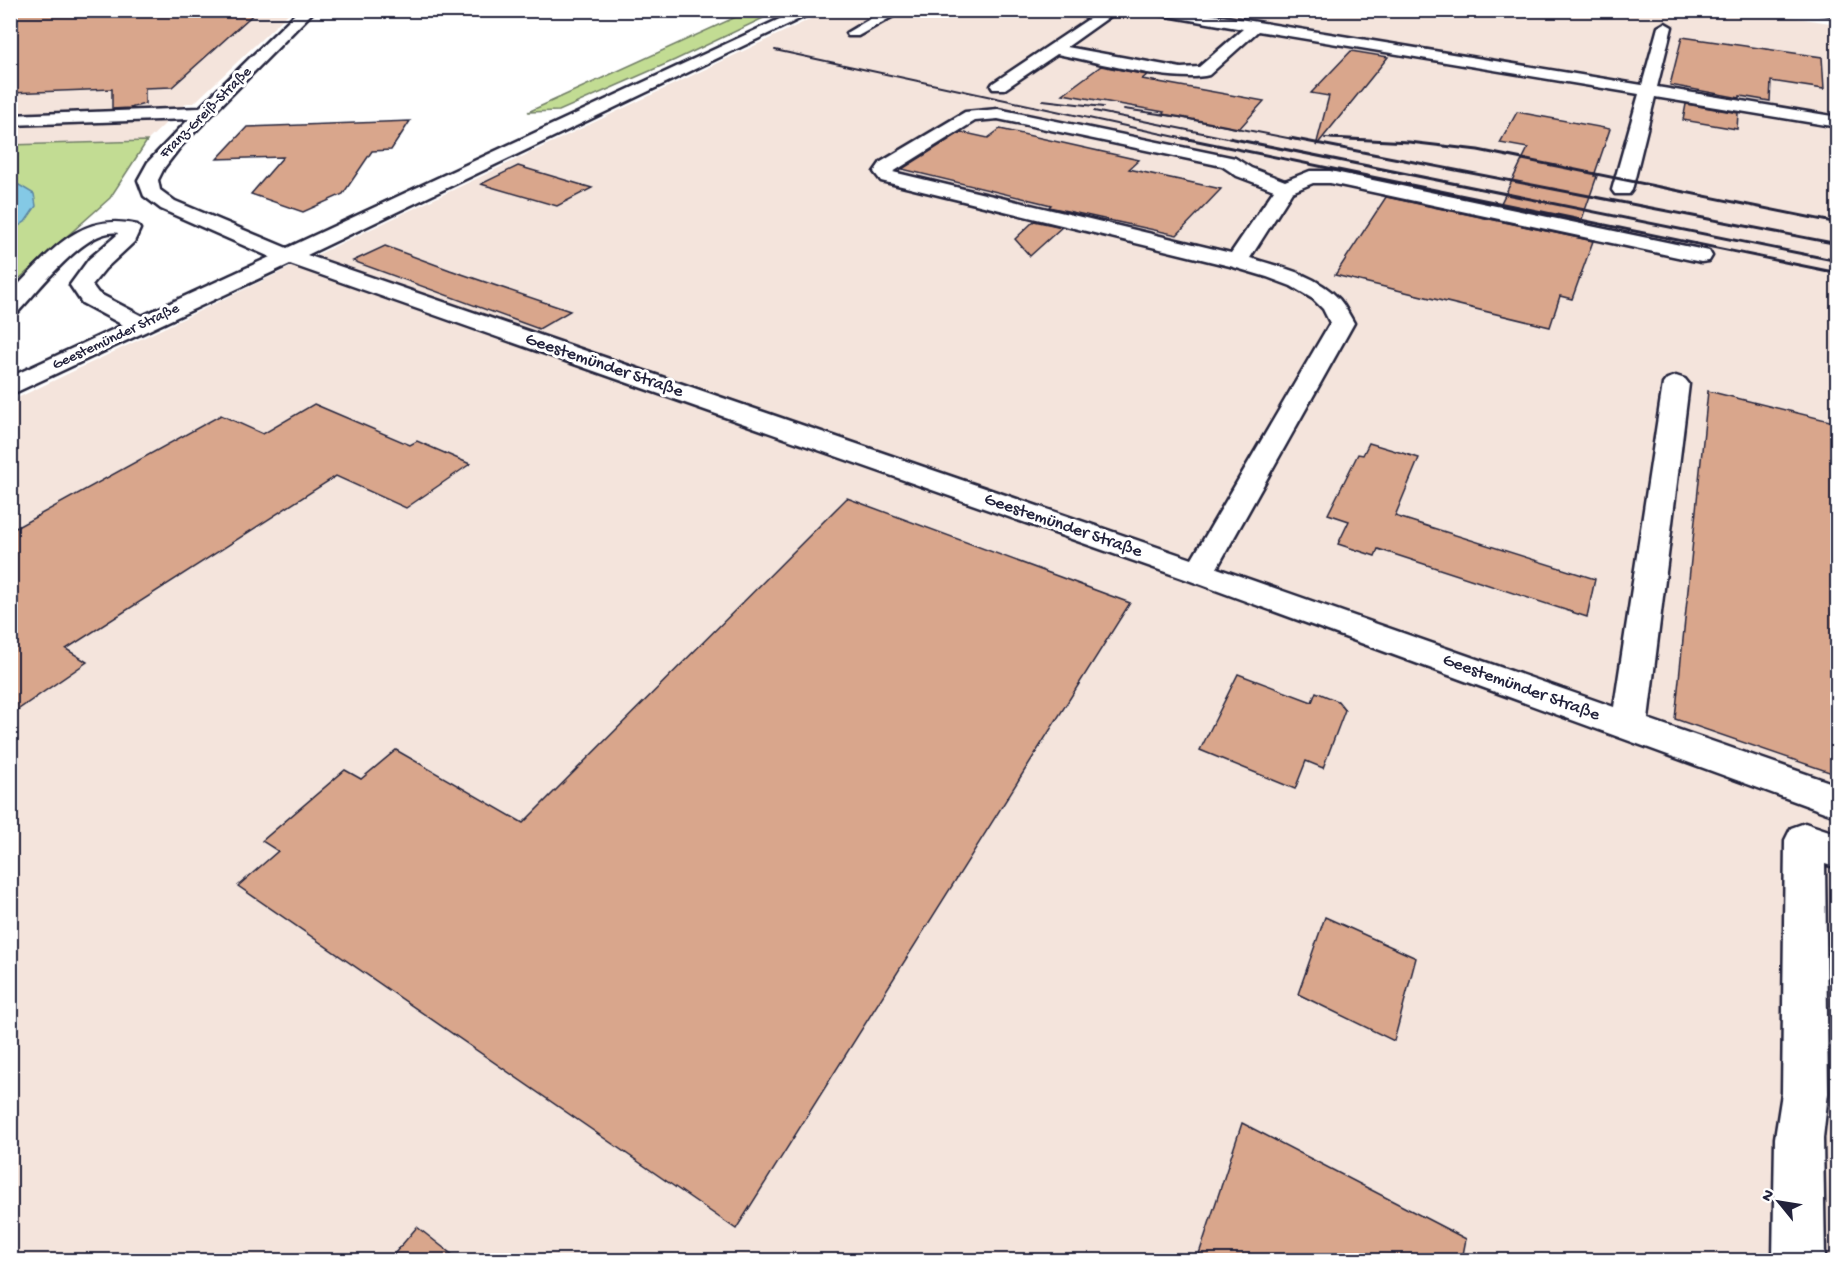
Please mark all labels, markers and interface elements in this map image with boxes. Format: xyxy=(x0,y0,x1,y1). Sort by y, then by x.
street label: Franz-Greiß-Straße xyxy=(155,63,256,164)
street label: Geestemünder Straße xyxy=(50,300,183,374)
street label: Geestemünder Straße xyxy=(522,329,686,403)
street label: Geestemünder Straße xyxy=(981,489,1145,563)
street label: Geestemünder Straße xyxy=(1440,650,1603,726)
north arrow xyxy=(1749,1172,1809,1232)
text: N xyxy=(1758,1187,1780,1206)

